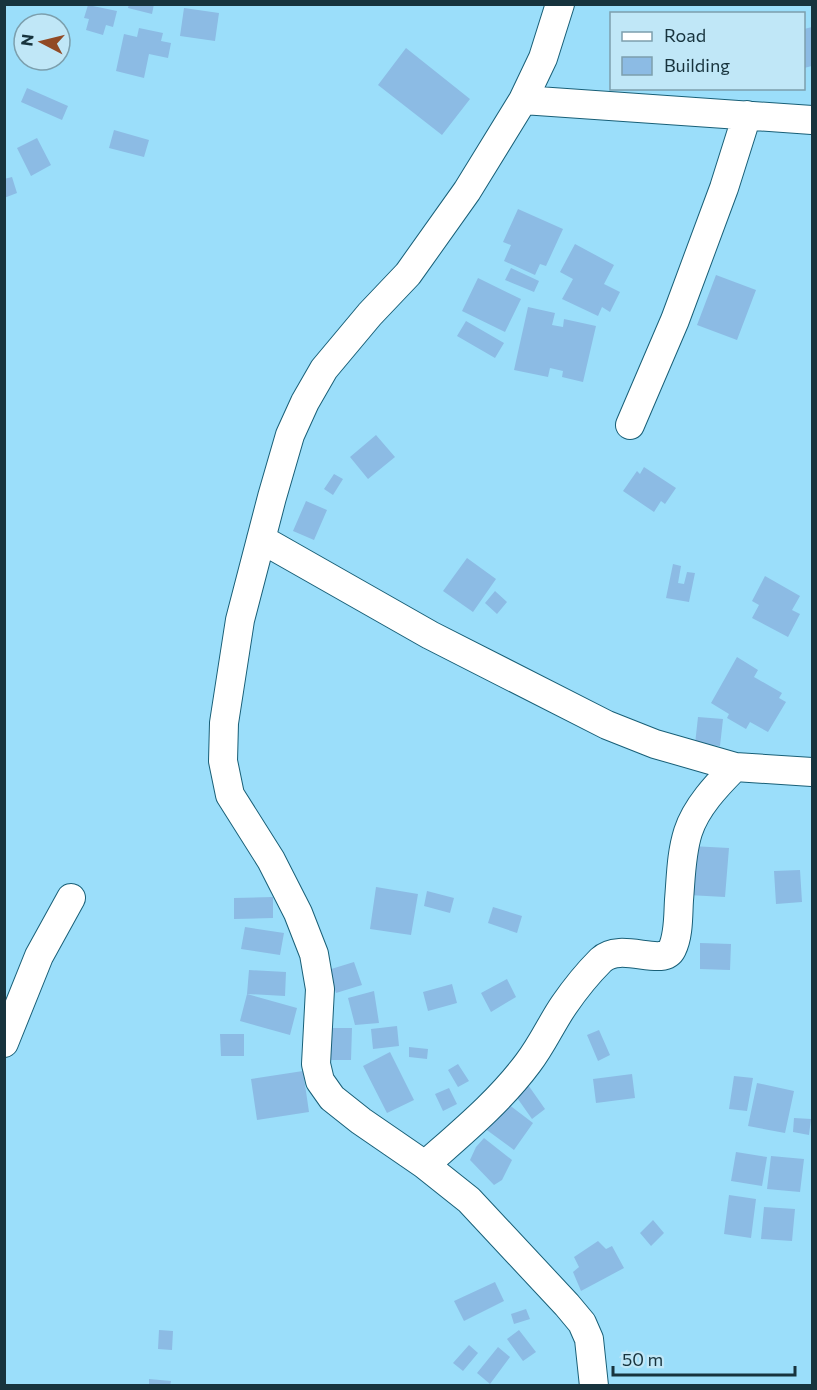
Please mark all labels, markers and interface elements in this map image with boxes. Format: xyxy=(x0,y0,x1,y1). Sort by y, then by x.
north arrow xyxy=(12,12,72,72)
legend xyxy=(610,12,805,90)
text: Road xyxy=(664,24,706,46)
text: N xyxy=(16,33,37,47)
text: Building xyxy=(664,54,730,76)
scale bar xyxy=(613,1339,794,1377)
text: 50 m xyxy=(622,1348,663,1370)

